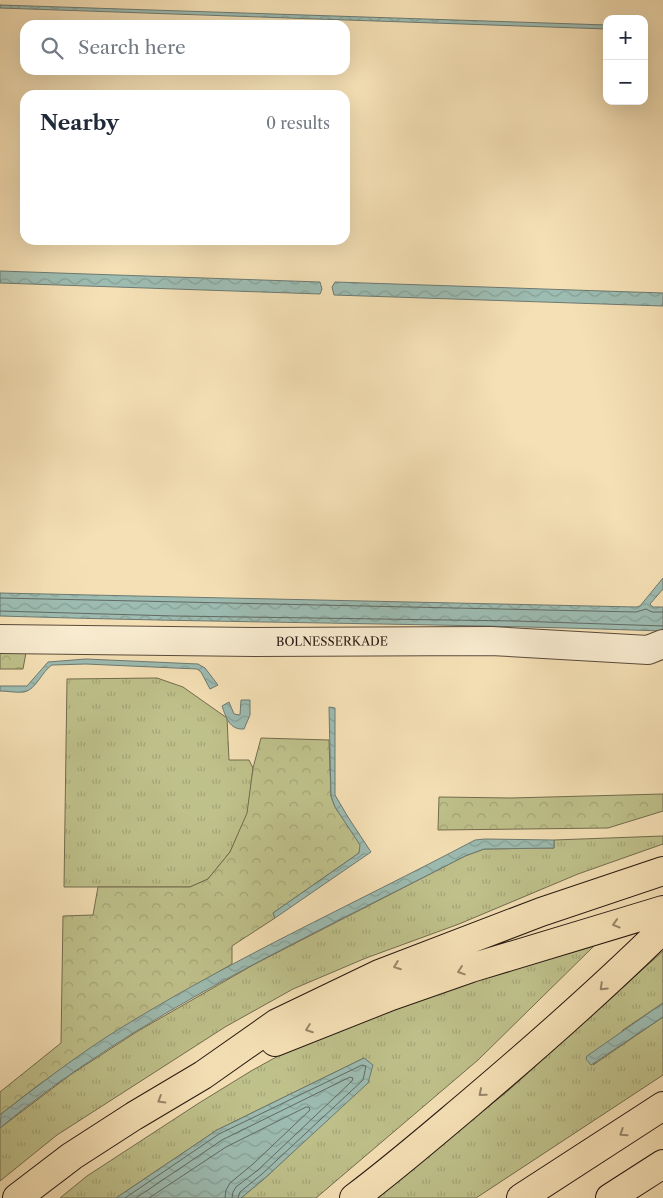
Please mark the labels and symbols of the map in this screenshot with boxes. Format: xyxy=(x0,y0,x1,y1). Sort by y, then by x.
street label: BOLNESSERKADE xyxy=(276,633,388,649)
one-way arrow xyxy=(613,919,621,929)
one-way arrow xyxy=(393,960,402,970)
one-way arrow xyxy=(457,966,466,976)
one-way arrow xyxy=(599,981,608,990)
one-way arrow xyxy=(305,1023,314,1033)
one-way arrow xyxy=(478,1087,487,1096)
one-way arrow xyxy=(157,1093,166,1103)
one-way arrow xyxy=(619,1127,628,1136)

